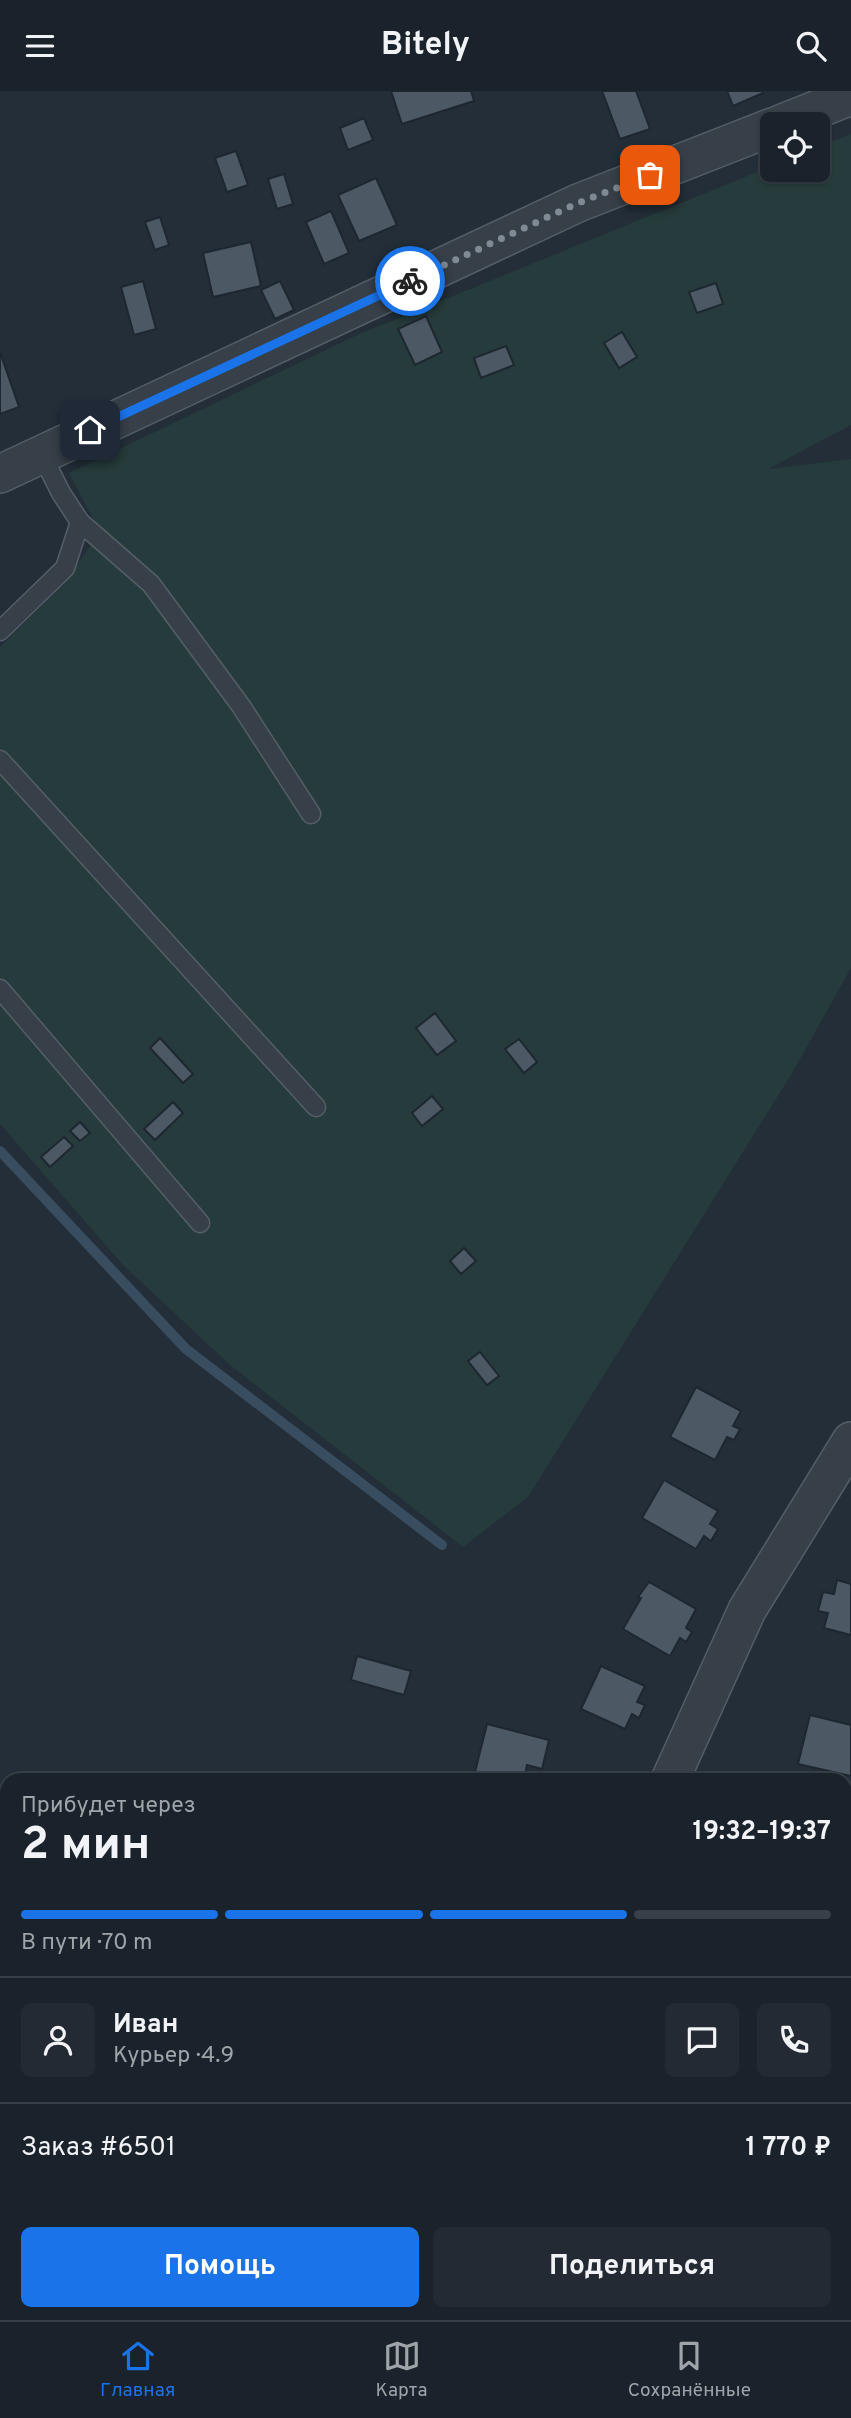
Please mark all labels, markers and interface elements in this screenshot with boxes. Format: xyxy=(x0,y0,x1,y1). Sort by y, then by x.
text: Bitely xyxy=(381,26,470,66)
icon: menu xyxy=(21,27,59,65)
icon: search xyxy=(792,27,830,65)
map controls xyxy=(760,112,830,182)
button: locate xyxy=(760,112,830,182)
pin xyxy=(620,145,680,205)
icon: bag xyxy=(631,156,669,194)
courier xyxy=(375,246,445,316)
icon: bike xyxy=(391,262,429,300)
pin xyxy=(60,400,120,460)
icon: home xyxy=(71,411,109,449)
text: Прибудет через xyxy=(21,1792,196,1821)
text: 19:32–19:37 xyxy=(692,1816,831,1849)
text: 2 мин xyxy=(21,1817,150,1876)
text: В пути · 70 m xyxy=(21,1929,153,1958)
button: person xyxy=(21,2003,95,2077)
button: chat xyxy=(665,2003,739,2077)
button: phone xyxy=(757,2003,831,2077)
text: Иван xyxy=(113,2009,178,2042)
text: Курьер · 4.9 xyxy=(113,2042,234,2071)
text: Заказ #6501 xyxy=(21,2132,176,2165)
text: 1 770 ₽ xyxy=(745,2132,831,2165)
button: Помощь xyxy=(21,2227,419,2307)
button: Поделиться xyxy=(433,2227,831,2307)
tab: Главная xyxy=(100,2337,175,2403)
tab: Карта xyxy=(376,2337,428,2403)
tab: Сохранённые xyxy=(628,2337,751,2403)

